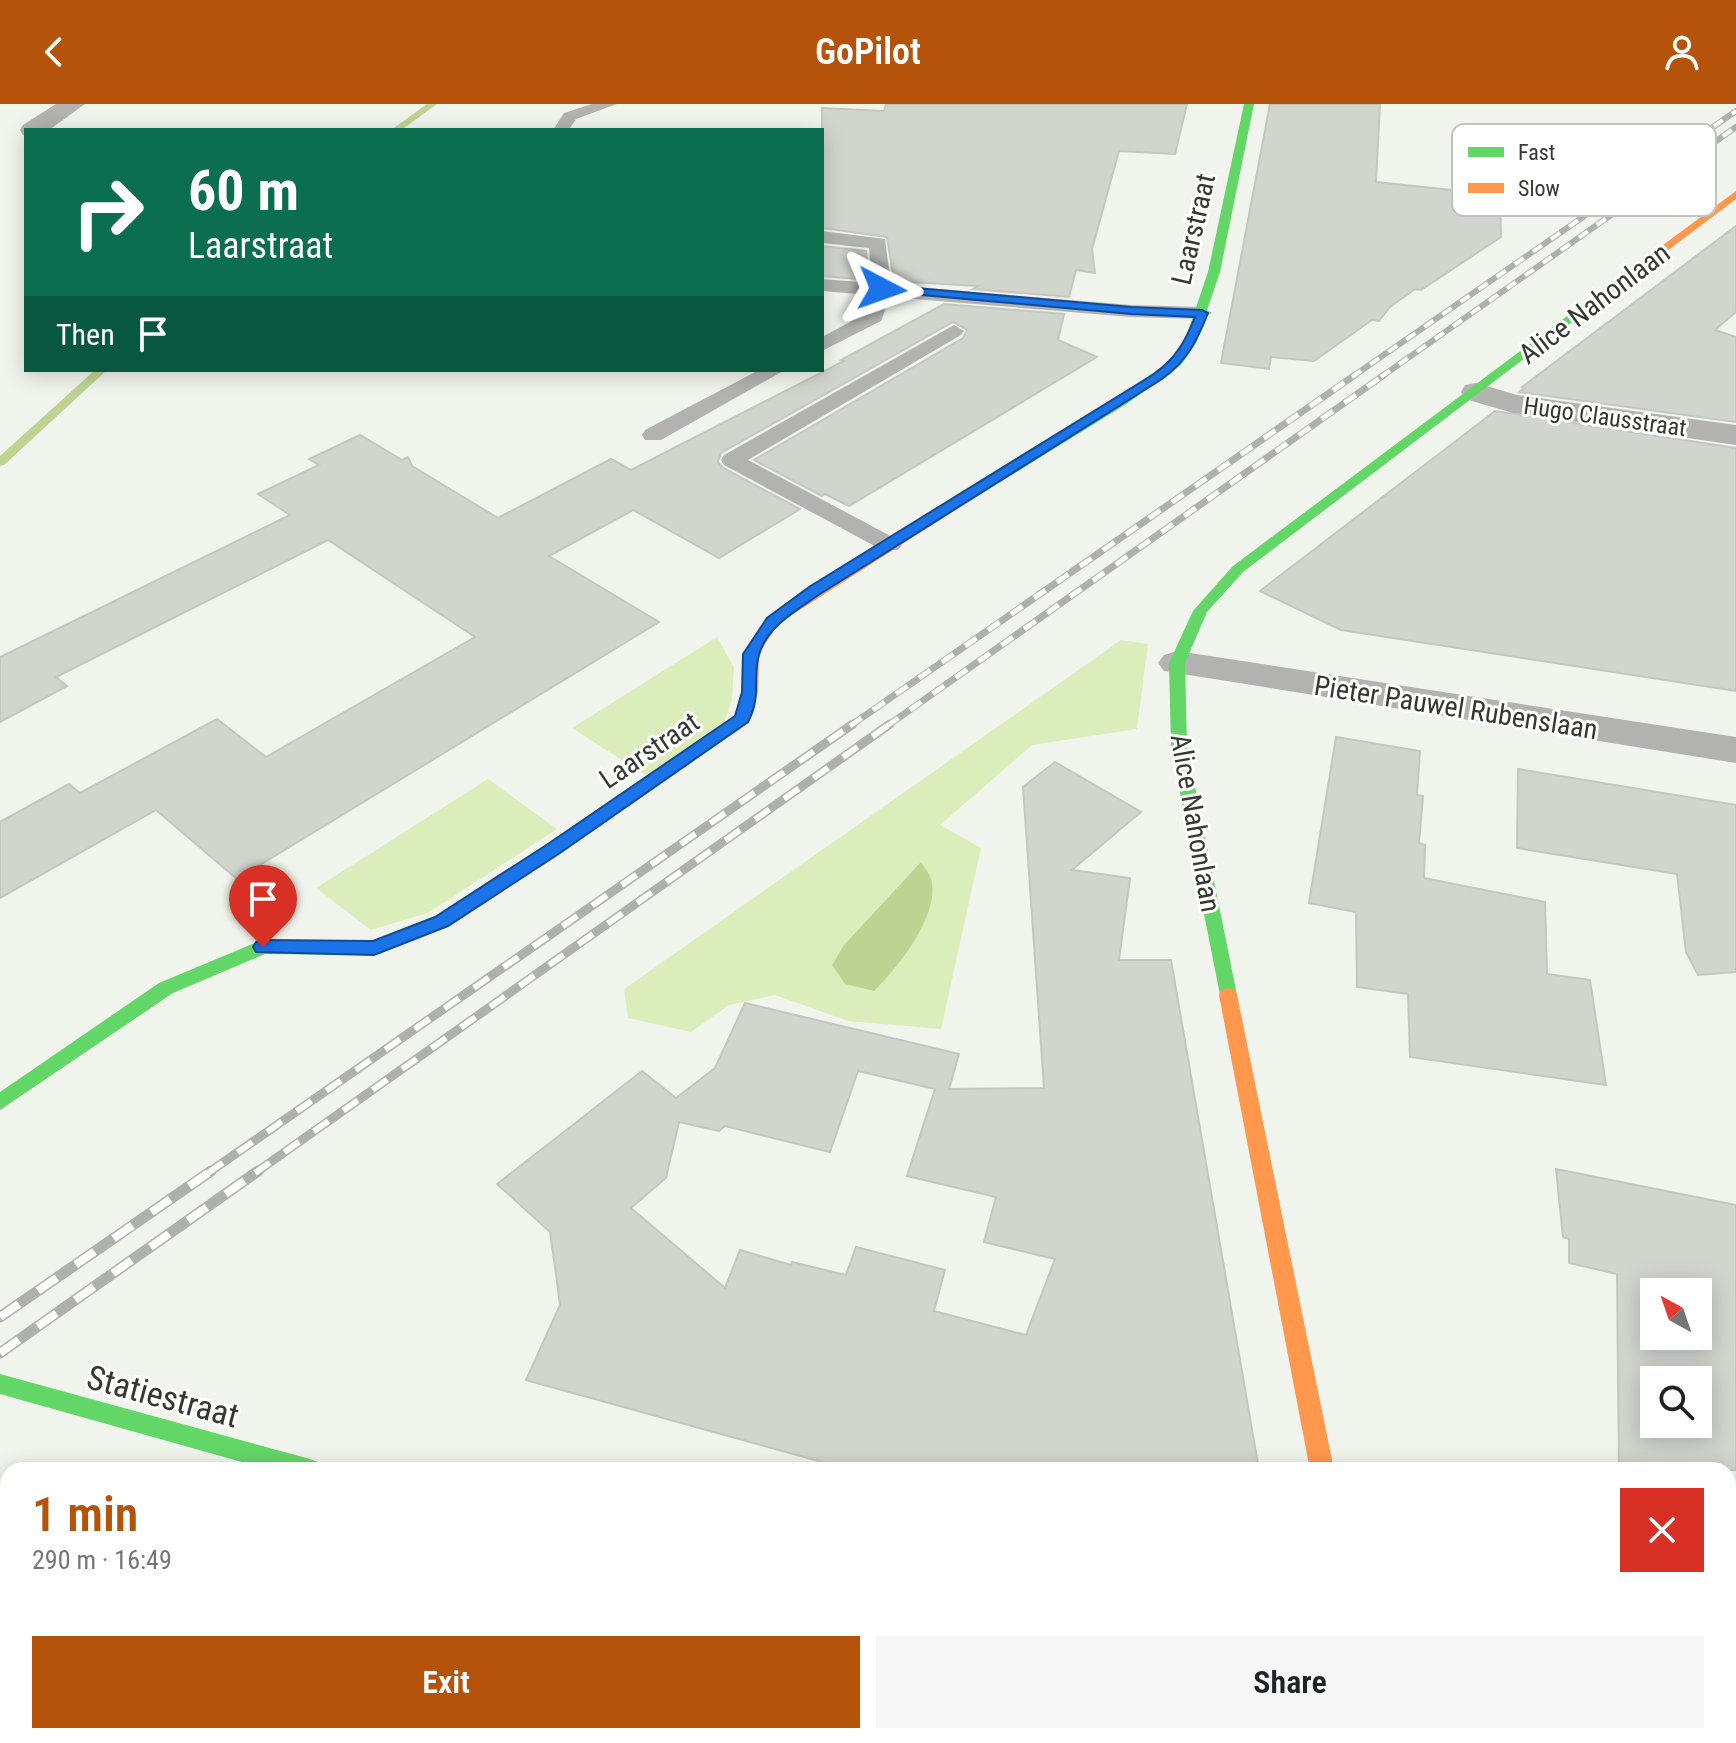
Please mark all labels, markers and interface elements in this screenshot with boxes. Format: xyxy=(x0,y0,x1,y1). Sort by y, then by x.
icon: back xyxy=(32,30,76,74)
icon: person xyxy=(1660,30,1704,74)
text: GoPilot xyxy=(815,31,921,73)
legend xyxy=(1452,124,1716,216)
text: Fast xyxy=(1518,140,1555,165)
text: 60 m xyxy=(188,158,299,224)
icon: right xyxy=(56,160,160,264)
street label: Laarstraat xyxy=(1165,170,1222,288)
text: Slow xyxy=(1518,176,1560,201)
text: Laarstraat xyxy=(188,225,333,267)
street label: Alice Nahonlaan xyxy=(1512,236,1676,371)
position arrow xyxy=(840,247,924,331)
icon: arrive xyxy=(131,312,175,356)
text: Then xyxy=(56,317,115,352)
street label: Hugo Clausstraat xyxy=(1522,392,1688,442)
street label: Pieter Pauwel Rubenslaan xyxy=(1312,669,1600,746)
street label: Laarstraat xyxy=(593,705,705,796)
street label: Alice Nahonlaan xyxy=(1164,731,1227,915)
pin xyxy=(229,865,297,947)
icon: arrive xyxy=(241,877,285,921)
north arrow xyxy=(1640,1278,1712,1350)
map controls xyxy=(1640,1278,1712,1438)
street label: Statiestraat xyxy=(83,1357,243,1435)
button: search xyxy=(1640,1366,1712,1438)
text: 1 min xyxy=(32,1486,138,1543)
button: close xyxy=(1620,1488,1704,1572)
text: 290 m · 16:49 xyxy=(32,1545,172,1575)
button: Exit xyxy=(32,1636,860,1728)
button: Share xyxy=(876,1636,1704,1728)

